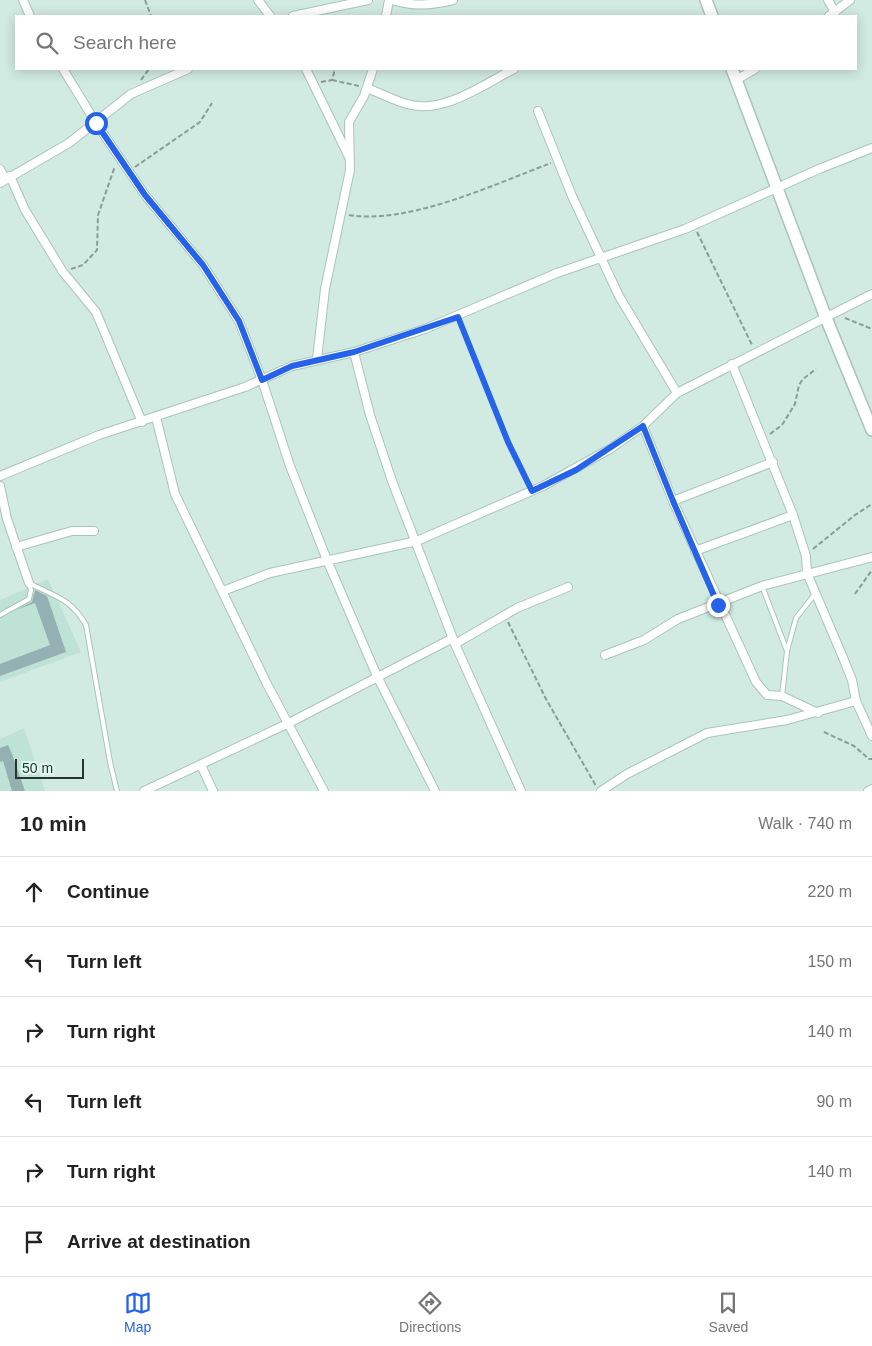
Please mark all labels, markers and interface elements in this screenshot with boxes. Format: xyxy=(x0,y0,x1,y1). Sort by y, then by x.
search box xyxy=(15,15,857,70)
icon: search xyxy=(33,29,61,57)
text: Search here xyxy=(73,32,177,53)
route start xyxy=(85,112,108,135)
route end xyxy=(707,594,730,617)
scale bar xyxy=(15,756,84,779)
text: 50 m xyxy=(22,760,53,776)
text: 10 min xyxy=(20,812,87,835)
text: Walk · 740 m xyxy=(758,815,852,832)
icon: ahead xyxy=(20,878,48,906)
text: Continue xyxy=(67,881,149,902)
text: 220 m xyxy=(808,883,852,900)
icon: left xyxy=(20,948,48,976)
text: Turn left xyxy=(67,951,142,972)
text: 150 m xyxy=(808,953,852,970)
icon: right xyxy=(20,1018,48,1046)
text: Turn right xyxy=(67,1021,155,1042)
text: 140 m xyxy=(808,1023,852,1040)
icon: left xyxy=(20,1088,48,1116)
text: Turn left xyxy=(67,1091,142,1112)
text: 90 m xyxy=(816,1093,852,1110)
icon: right xyxy=(20,1158,48,1186)
text: Turn right xyxy=(67,1161,155,1182)
text: 140 m xyxy=(808,1163,852,1180)
icon: arrive xyxy=(20,1228,48,1256)
text: Arrive at destination xyxy=(67,1231,251,1252)
tab: Map xyxy=(124,1289,152,1335)
tab: Directions xyxy=(399,1289,461,1335)
tab: Saved xyxy=(709,1289,748,1335)

